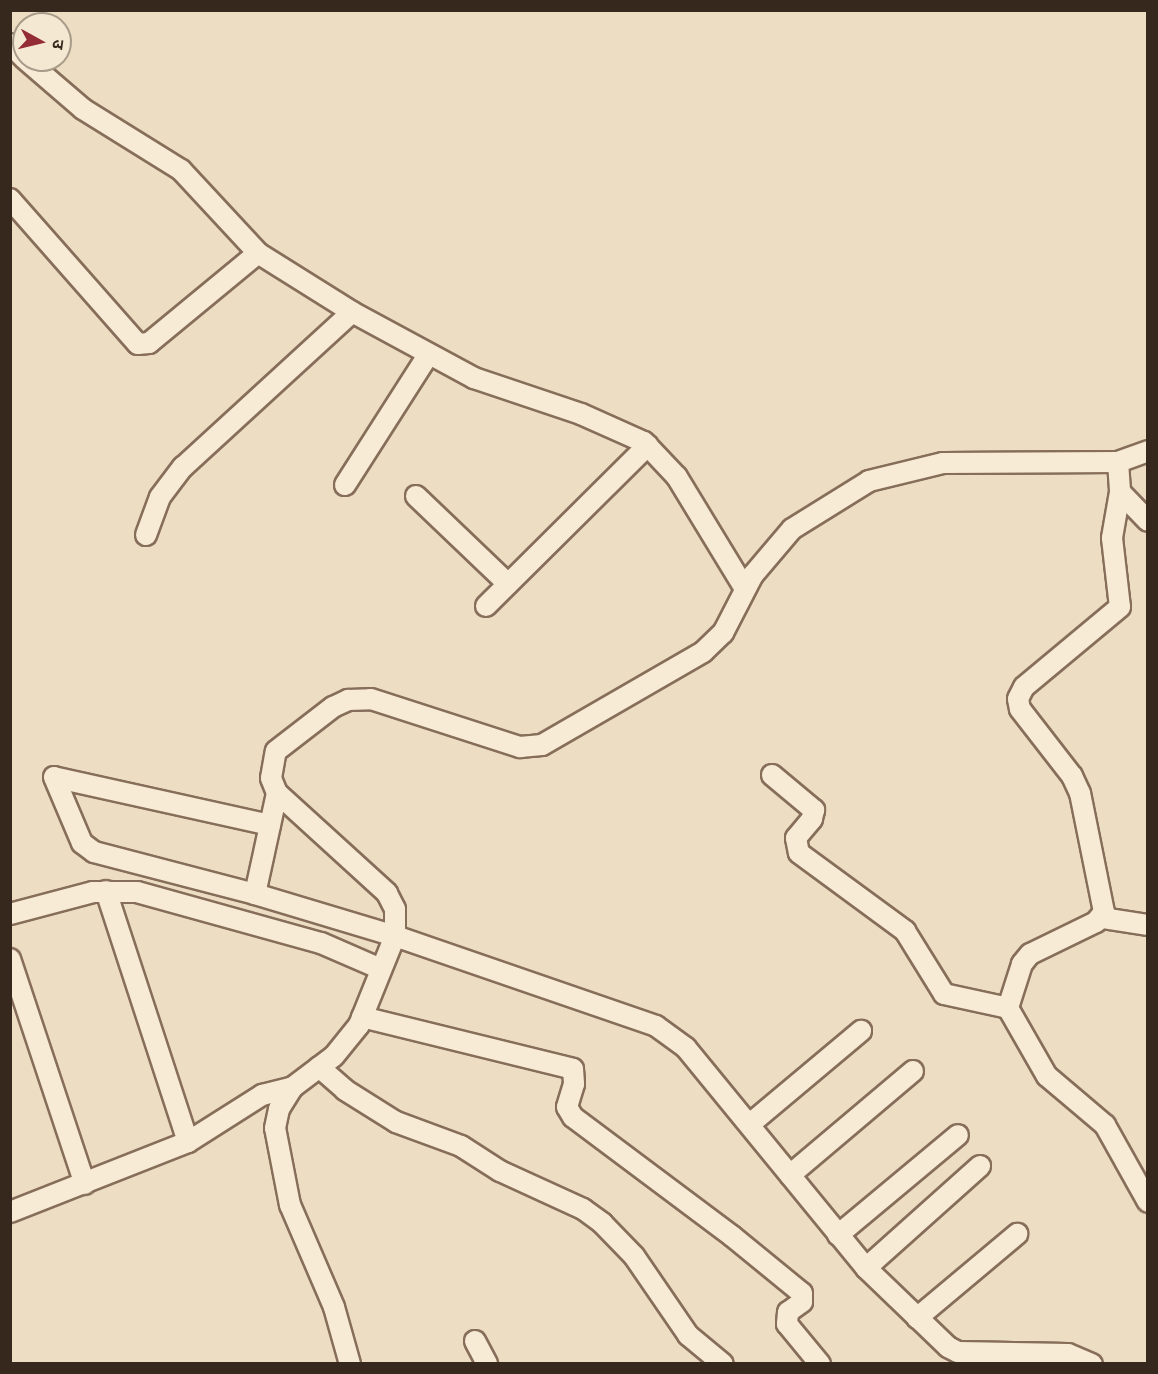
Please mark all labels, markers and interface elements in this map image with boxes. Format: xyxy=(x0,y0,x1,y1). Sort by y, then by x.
north arrow xyxy=(12,12,72,72)
text: उ xyxy=(49,38,67,50)

